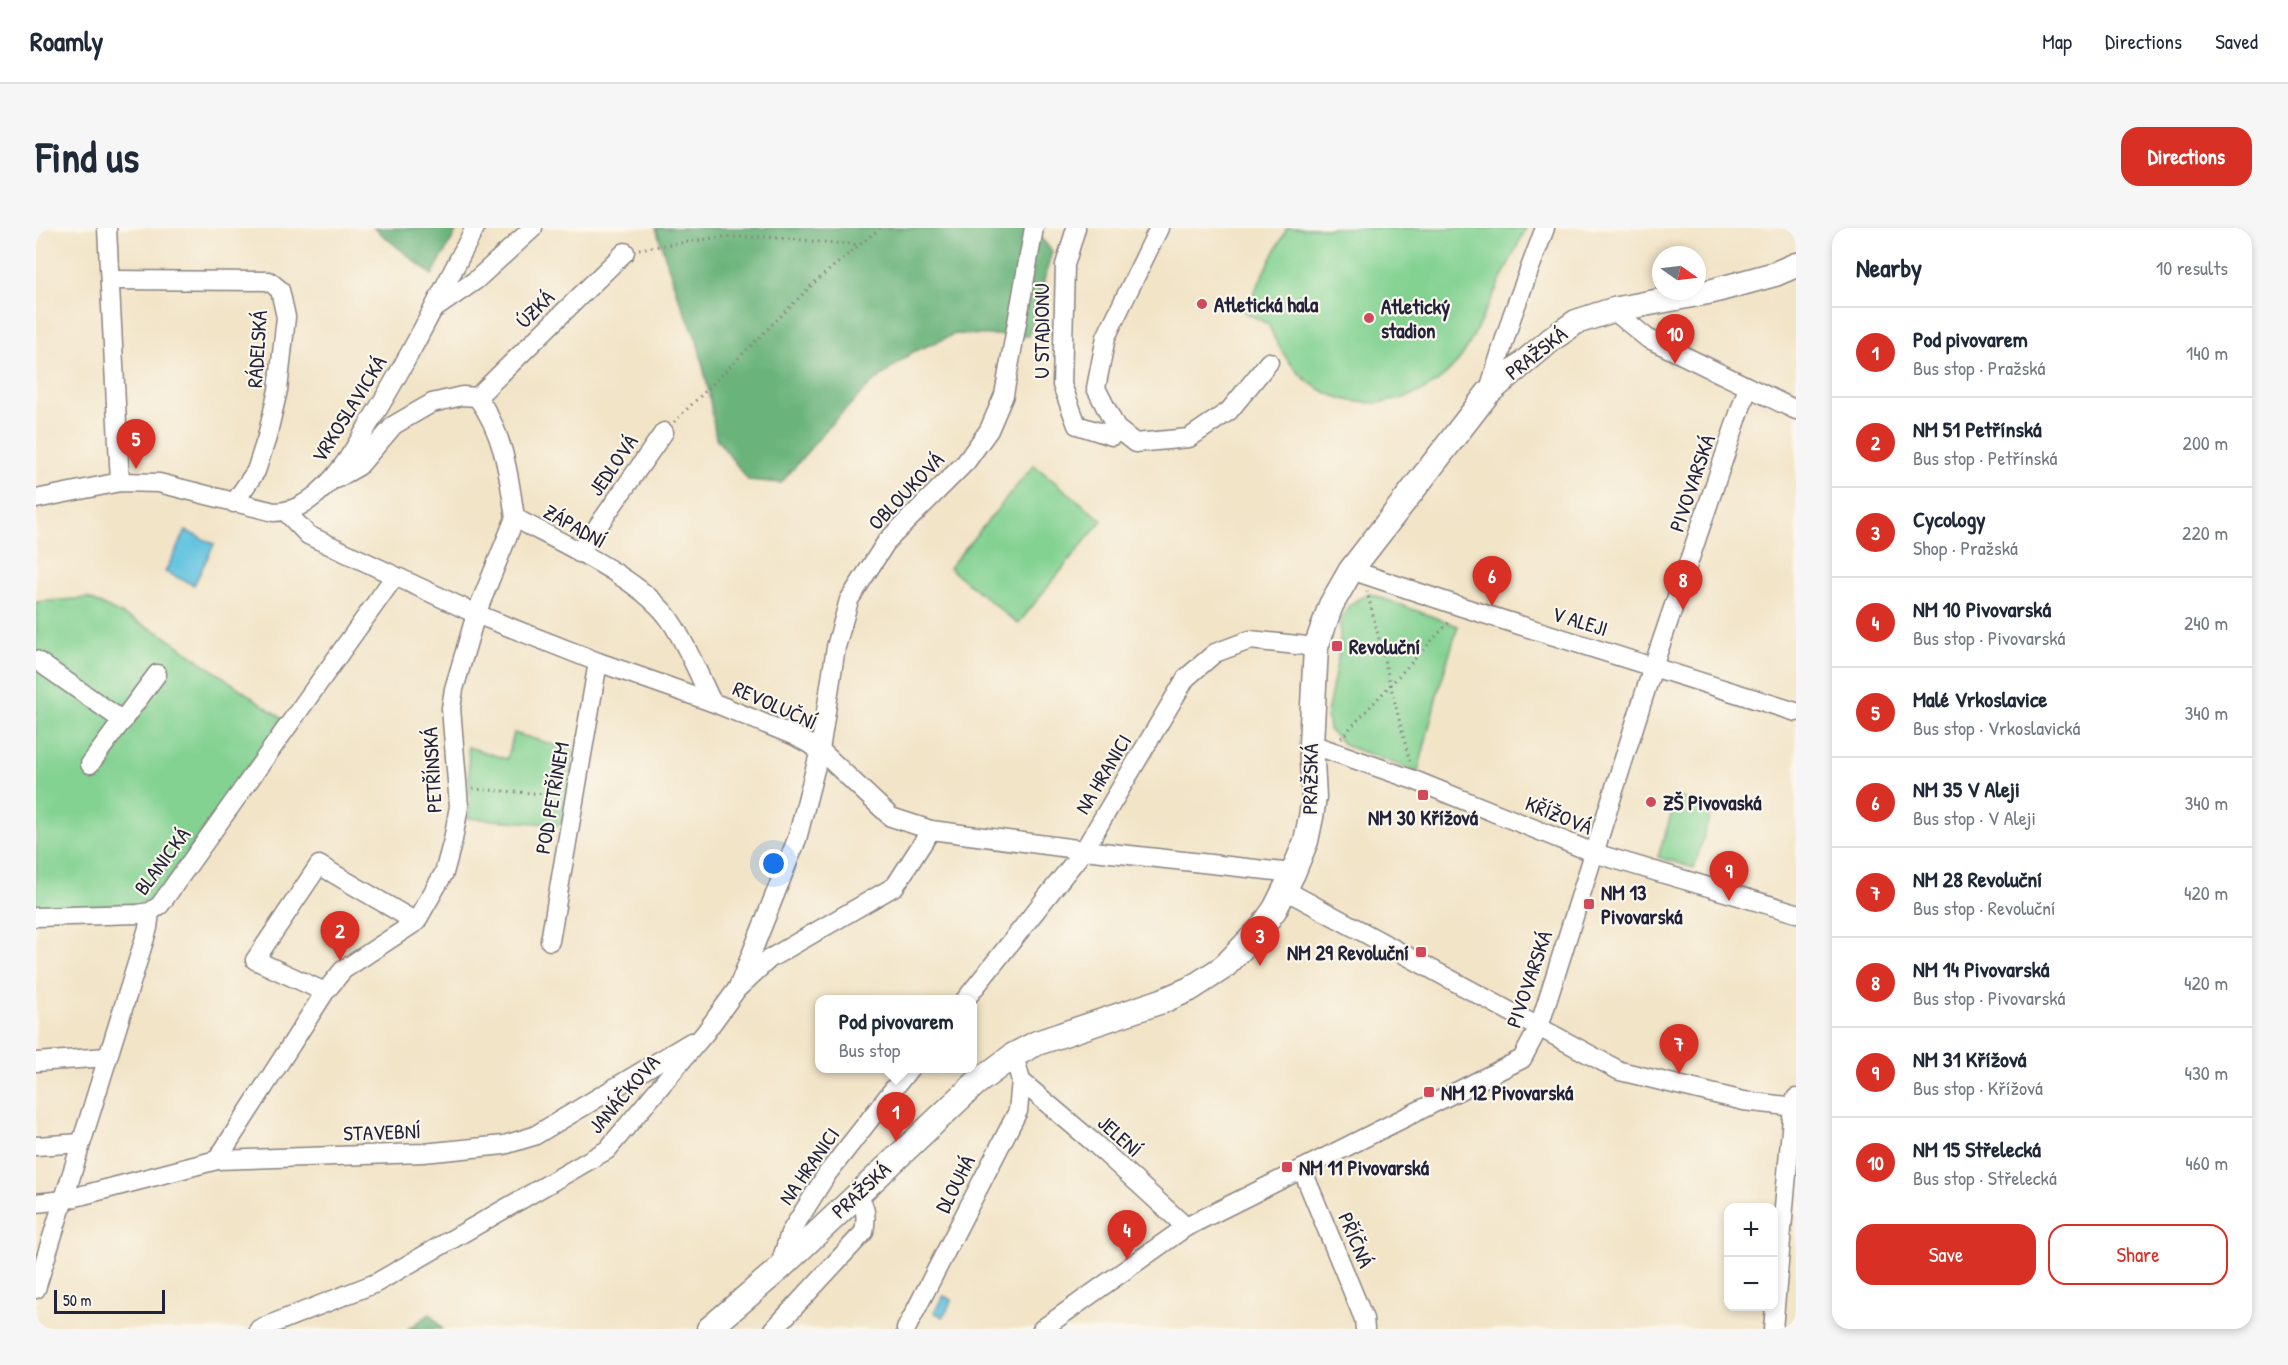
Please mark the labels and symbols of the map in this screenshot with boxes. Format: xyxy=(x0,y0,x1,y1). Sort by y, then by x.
north arrow xyxy=(1652,246,1706,300)
street label: ÚZKÁ xyxy=(509,283,561,335)
street label: U STADIONU xyxy=(1027,283,1056,379)
place label: Atletická hala xyxy=(1214,290,1319,319)
place label: Atletický stadion xyxy=(1381,292,1450,345)
marker: Atletická hala xyxy=(1195,297,1209,311)
street label: RÁDELSKÁ xyxy=(240,309,274,389)
marker: Atletický stadion xyxy=(1362,311,1376,325)
pin: 10 xyxy=(1656,314,1694,364)
street label: PRAŽSKÁ xyxy=(1499,320,1573,386)
street label: VRKOSLAVICKÁ xyxy=(305,350,393,468)
pin: 5 xyxy=(116,420,156,469)
street label: JEDLOVÁ xyxy=(581,429,645,501)
street label: PIVOVARSKÁ xyxy=(1662,431,1722,535)
street label: OBLOUKOVÁ xyxy=(862,446,950,536)
street label: ZÁPADNÍ xyxy=(539,497,612,555)
pin: 6 xyxy=(1472,556,1512,606)
pin: 8 xyxy=(1664,560,1702,610)
street label: V ALEJI xyxy=(1549,599,1611,643)
place label: Revoluční xyxy=(1349,632,1420,661)
marker: Revoluční xyxy=(1330,639,1344,653)
street label: REVOLUČNÍ xyxy=(728,674,822,736)
street label: PETŘÍNSKÁ xyxy=(415,726,449,814)
street label: NA HRANICI xyxy=(1068,729,1138,819)
street label: POD PETŘÍNEM xyxy=(528,740,576,856)
street label: PRAŽSKÁ xyxy=(1295,743,1325,815)
marker: NM 30 Křížová xyxy=(1416,788,1430,802)
street label: KŘÍŽOVÁ xyxy=(1521,788,1597,842)
place label: ZŠ Pivovaská xyxy=(1663,788,1762,817)
marker: ZŠ Pivovaská xyxy=(1644,795,1658,809)
place label: NM 30 Křížová xyxy=(1368,803,1479,832)
street label: BLANICKÁ xyxy=(127,821,197,901)
your location xyxy=(759,849,788,878)
pin: 9 xyxy=(1710,852,1748,901)
place label: NM 13 Pivovarská xyxy=(1601,878,1683,931)
marker: NM 13 Pivovarská xyxy=(1582,897,1596,911)
pin: 2 xyxy=(320,912,360,961)
pin: 3 xyxy=(1240,916,1280,966)
street label: PIVOVARSKÁ xyxy=(1499,927,1559,1031)
place label: NM 29 Revoluční xyxy=(1287,938,1409,967)
marker: NM 29 Revoluční xyxy=(1414,945,1428,959)
pin: 7 xyxy=(1660,1024,1698,1074)
street label: JANÁČKOVA xyxy=(582,1048,666,1140)
place label: NM 12 Pivovarská xyxy=(1441,1078,1574,1107)
marker: NM 12 Pivovarská xyxy=(1422,1085,1436,1099)
pin: 1 xyxy=(876,1092,916,1142)
street label: JELENÍ xyxy=(1092,1108,1148,1164)
street label: STAVEBNÍ xyxy=(343,1116,421,1148)
street label: NA HRANICI xyxy=(772,1121,846,1211)
street label: DLOUHÁ xyxy=(928,1150,982,1218)
place label: NM 11 Pivovarská xyxy=(1299,1153,1430,1182)
street label: PRAŽSKÁ xyxy=(825,1155,897,1225)
marker: NM 11 Pivovarská xyxy=(1280,1160,1294,1174)
street label: PŘÍČNÁ xyxy=(1331,1208,1381,1272)
pin: 4 xyxy=(1108,1210,1146,1260)
scale bar xyxy=(54,1287,165,1314)

